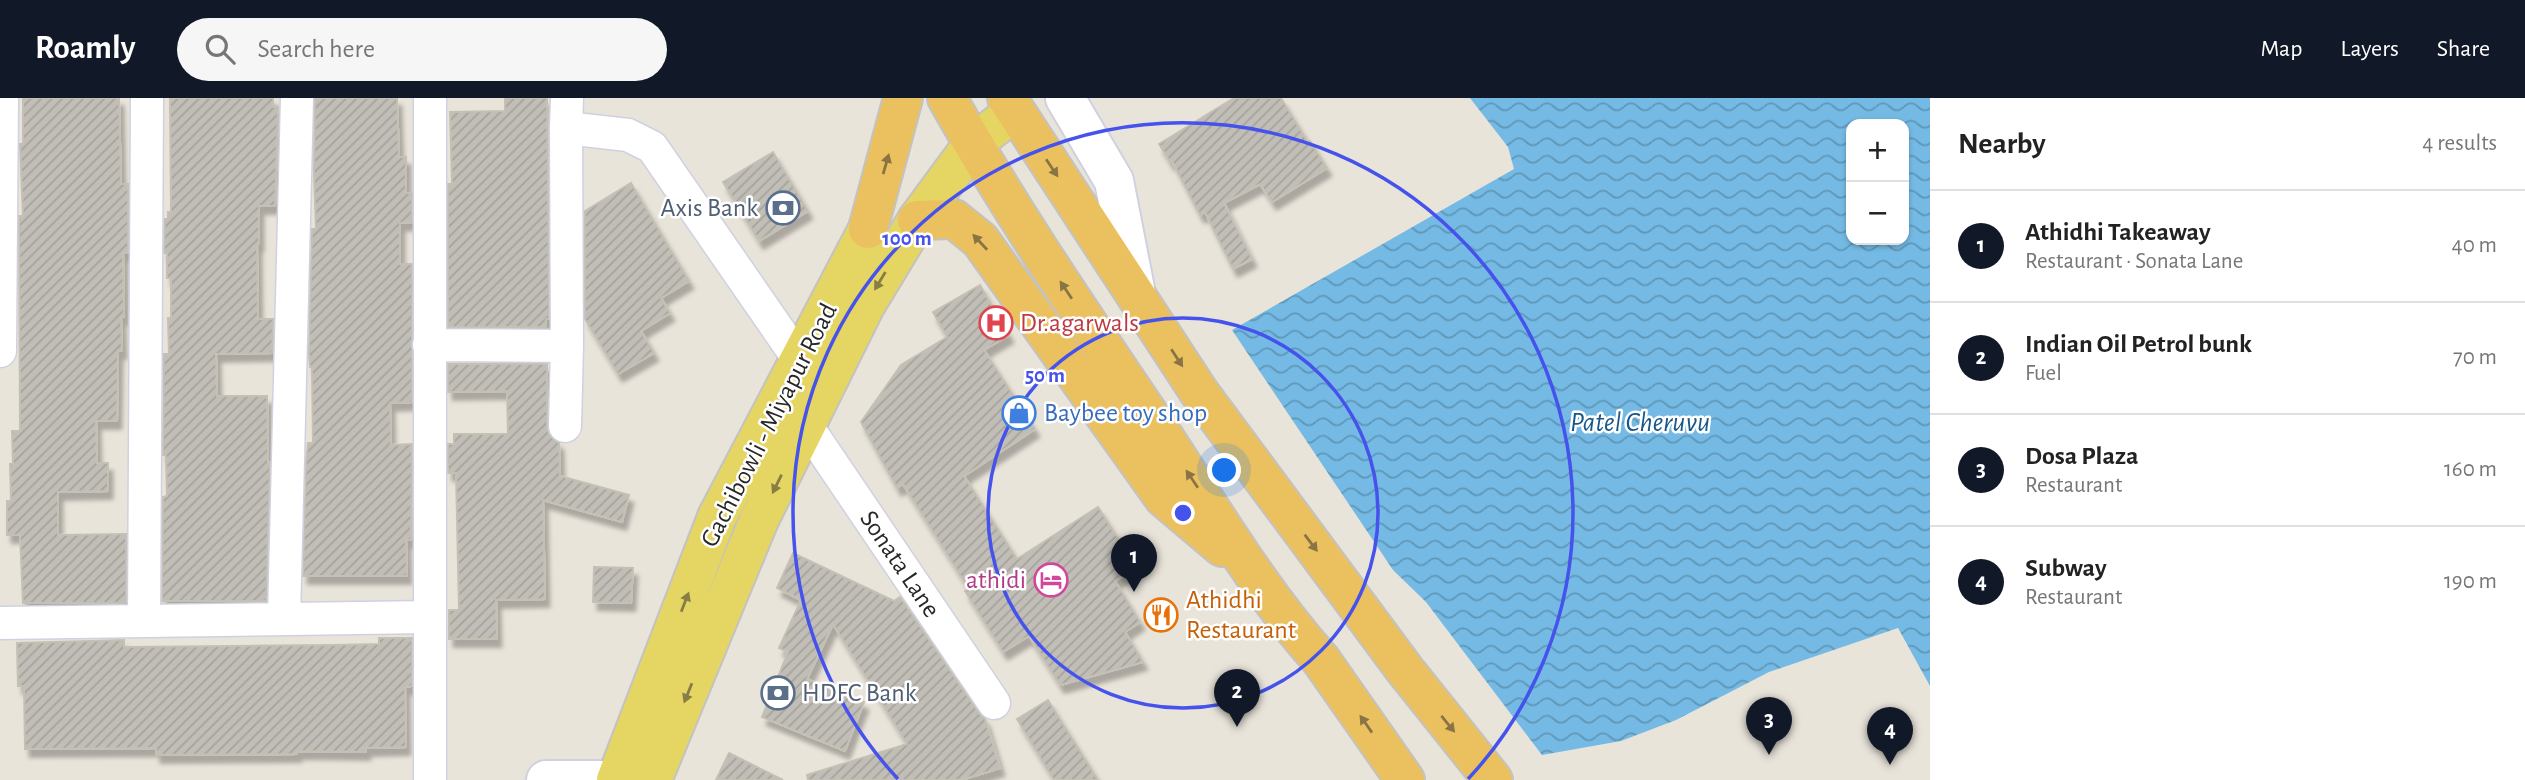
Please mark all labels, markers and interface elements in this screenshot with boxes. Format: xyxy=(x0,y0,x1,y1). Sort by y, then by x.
search box xyxy=(177,18,667,81)
icon: search xyxy=(201,30,239,68)
text: Roamly xyxy=(35,32,135,65)
text: Search here xyxy=(257,36,375,62)
text: Map xyxy=(2260,37,2302,61)
text: Layers xyxy=(2340,37,2399,61)
text: Share xyxy=(2437,37,2490,61)
map controls xyxy=(1846,119,1909,245)
button: + xyxy=(1846,119,1909,182)
text: Nearby xyxy=(1958,129,2046,159)
text: 4 results xyxy=(2422,132,2497,155)
one-way arrow xyxy=(881,153,892,175)
one-way arrow xyxy=(1046,159,1059,178)
button: − xyxy=(1846,182,1909,245)
bank icon: Axis Bank xyxy=(764,189,802,227)
place label: Axis Bank xyxy=(660,195,758,221)
text: Athidhi Takeaway xyxy=(2025,219,2211,245)
text: 100 m xyxy=(882,228,932,249)
one-way arrow xyxy=(971,233,988,250)
text: 1 xyxy=(1977,234,1985,257)
text: 40 m xyxy=(2452,234,2497,257)
text: Restaurant · Sonata Lane xyxy=(2025,250,2243,273)
one-way arrow xyxy=(874,272,886,291)
one-way arrow xyxy=(1059,280,1072,300)
street label: Gachibowli - Miyapur Road xyxy=(696,299,842,551)
hospital icon: Dr.agarwals xyxy=(977,304,1015,342)
place label: Dr.agarwals xyxy=(1020,310,1139,336)
text: Indian Oil Petrol bunk xyxy=(2025,331,2252,357)
text: 2 xyxy=(1976,346,1986,369)
text: 70 m xyxy=(2453,346,2497,369)
one-way arrow xyxy=(1171,349,1184,368)
text: Fuel xyxy=(2025,362,2062,385)
text: 50 m xyxy=(1025,365,1065,386)
shop icon: Baybee toy shop xyxy=(1000,394,1038,432)
place label: Baybee toy shop xyxy=(1044,400,1207,426)
water label: Patel Cheruvu xyxy=(1570,409,1710,437)
text: Dosa Plaza xyxy=(2025,443,2138,469)
your location xyxy=(1207,453,1241,487)
text: 3 xyxy=(1976,458,1986,481)
text: 160 m xyxy=(2444,458,2497,481)
one-way arrow xyxy=(1185,469,1198,489)
one-way arrow xyxy=(771,474,783,494)
text: Restaurant xyxy=(2025,474,2122,497)
centre of rings xyxy=(1171,501,1195,525)
street label: Sonata Lane xyxy=(855,506,945,622)
one-way arrow xyxy=(1303,533,1318,551)
pin: 1 xyxy=(1111,534,1157,592)
text: Subway xyxy=(2025,555,2107,581)
hotel icon: athidi xyxy=(1032,561,1070,599)
place label: athidi xyxy=(966,567,1026,593)
text: 4 xyxy=(1975,570,1987,593)
text: 190 m xyxy=(2444,570,2497,593)
text: Restaurant xyxy=(2025,586,2122,609)
place label: Athidhi Restaurant xyxy=(1186,587,1296,643)
one-way arrow xyxy=(679,591,690,612)
restaurant icon: Athidhi Restaurant xyxy=(1142,596,1180,634)
pin: 2 xyxy=(1214,669,1260,727)
bank icon: HDFC Bank xyxy=(759,674,797,712)
place label: HDFC Bank xyxy=(802,680,917,706)
one-way arrow xyxy=(682,683,693,704)
pin: 3 xyxy=(1746,697,1792,755)
pin: 4 xyxy=(1867,707,1913,765)
one-way arrow xyxy=(1441,714,1456,732)
one-way arrow xyxy=(1359,715,1373,733)

